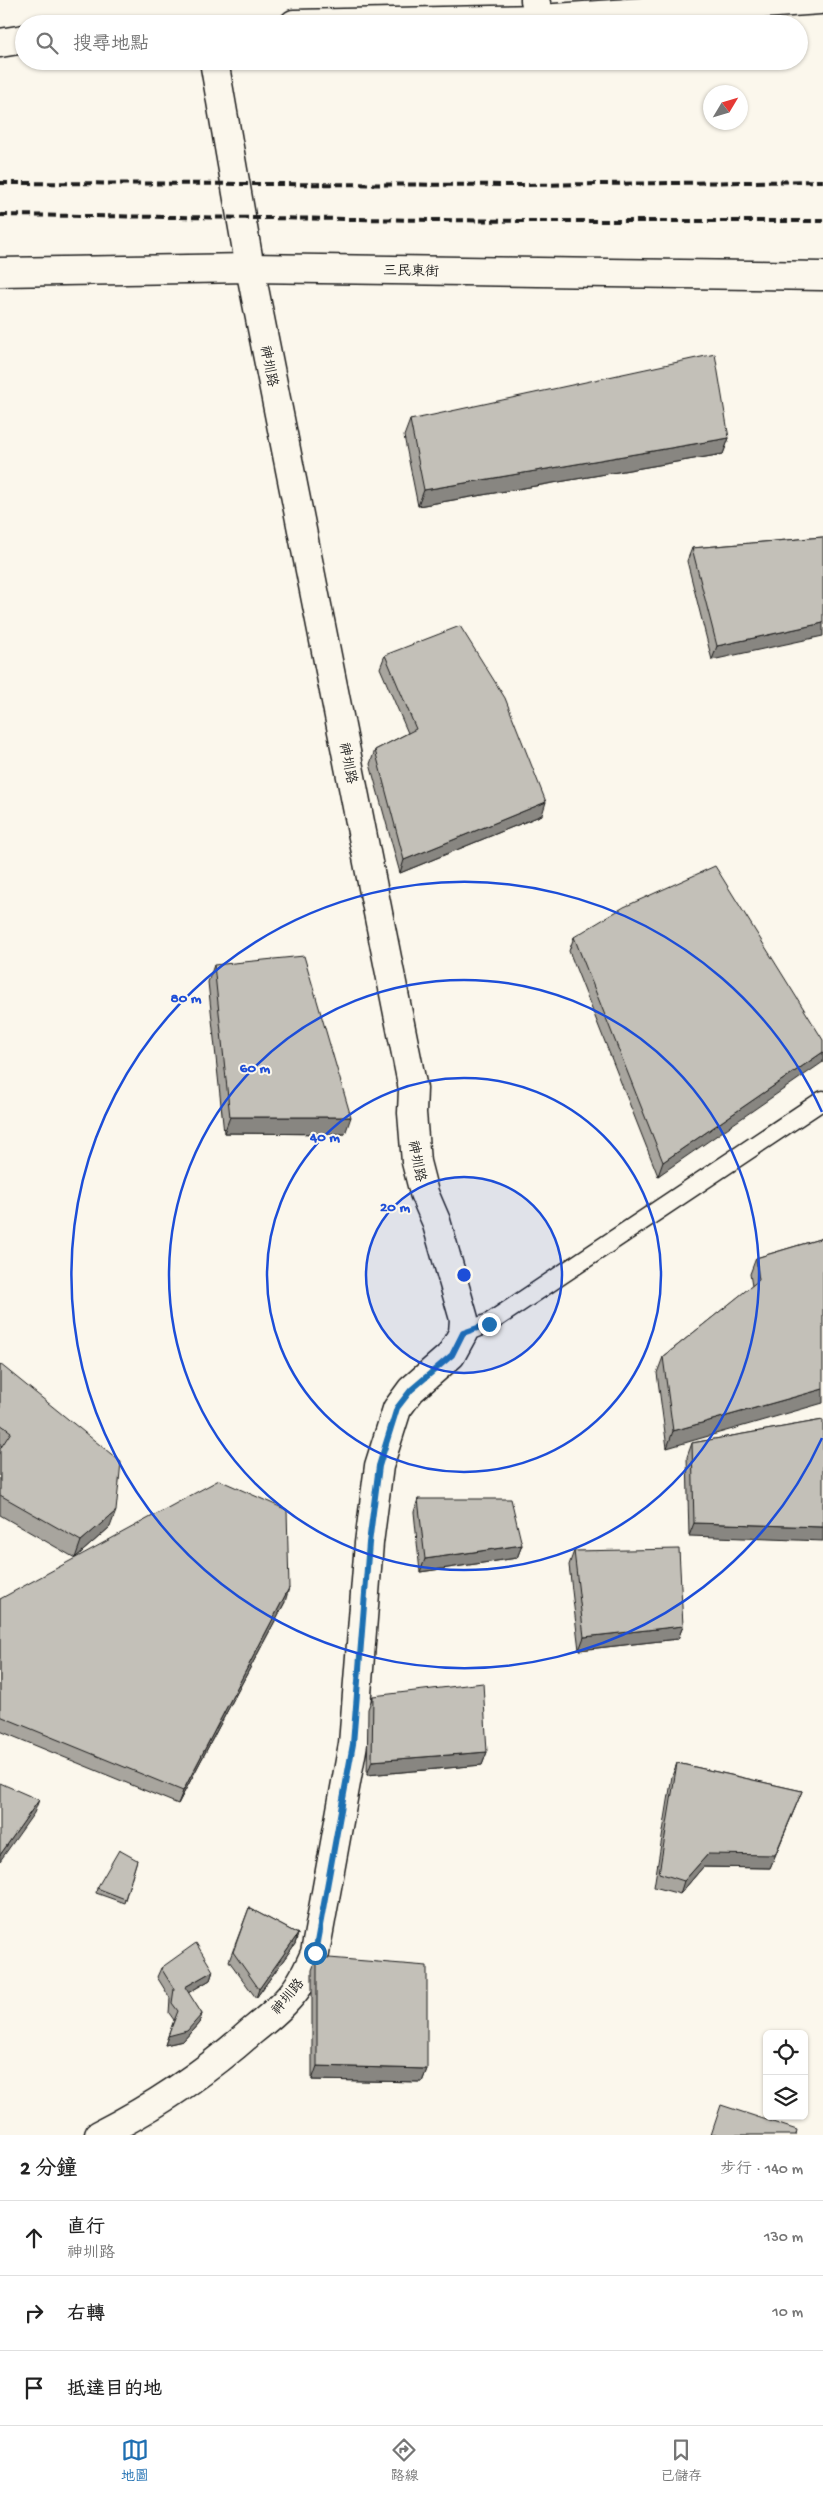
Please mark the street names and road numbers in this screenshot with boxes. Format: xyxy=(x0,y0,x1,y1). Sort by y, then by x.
street label: 三民東街 xyxy=(383,263,439,281)
street label: 神圳路 xyxy=(255,344,281,389)
street label: 神圳路 xyxy=(334,741,360,786)
street label: 神圳路 xyxy=(403,1139,429,1184)
street label: 神圳路 xyxy=(268,1975,309,2019)

